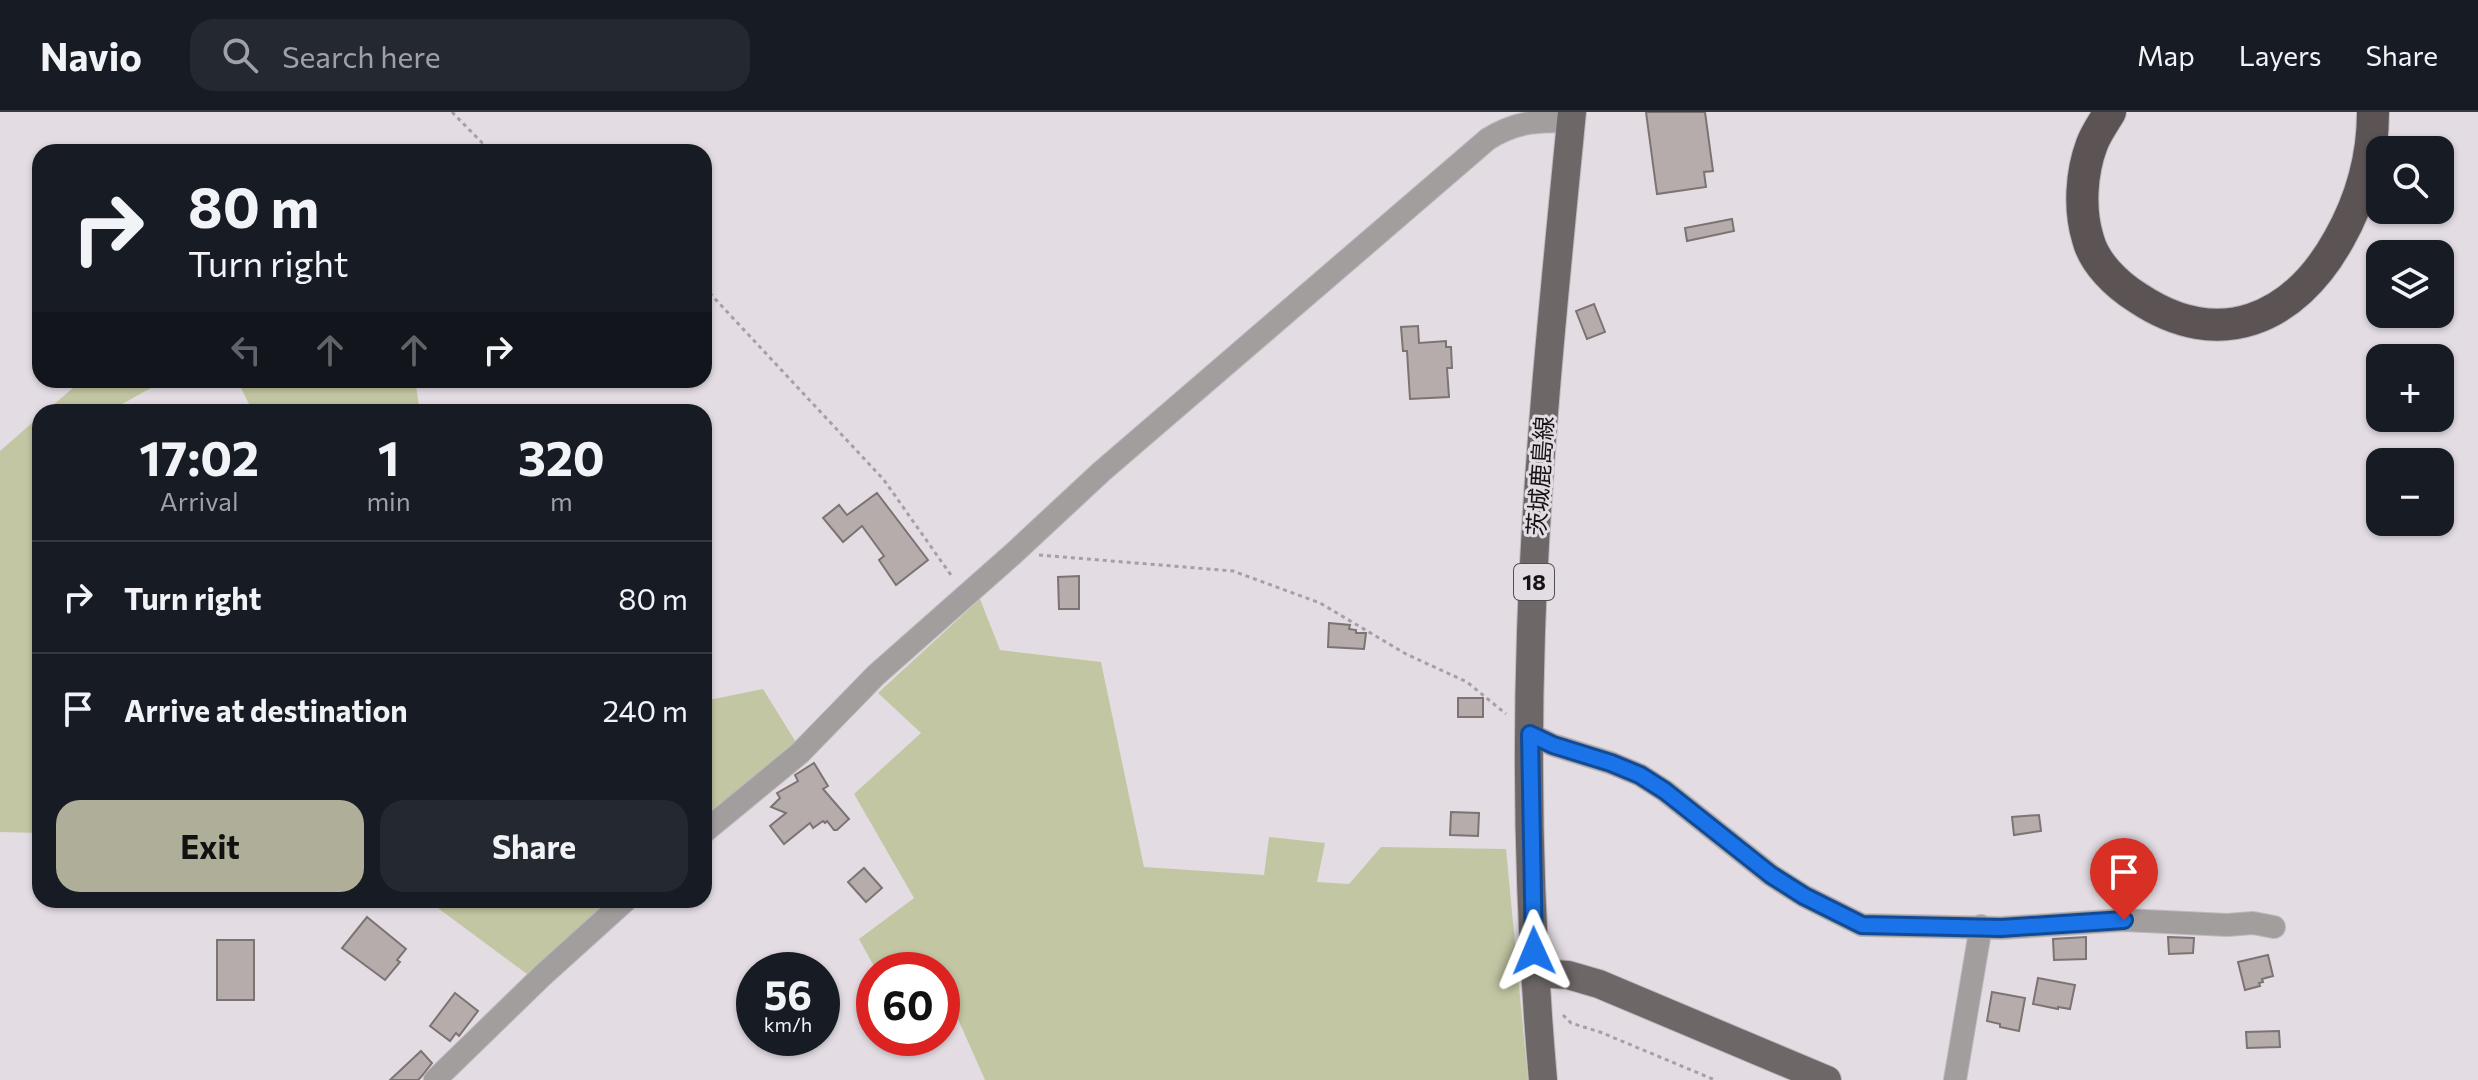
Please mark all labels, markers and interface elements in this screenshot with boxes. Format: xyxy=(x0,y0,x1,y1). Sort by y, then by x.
search box xyxy=(190,19,750,91)
text: Navio xyxy=(40,32,142,79)
icon: search xyxy=(218,33,262,77)
text: Search here xyxy=(282,37,441,74)
text: Map xyxy=(2137,38,2195,72)
text: Layers xyxy=(2239,38,2321,72)
text: Share xyxy=(2365,38,2438,72)
map controls xyxy=(2366,136,2454,536)
button: search xyxy=(2366,136,2454,224)
text: 80 m xyxy=(188,171,319,240)
icon: right xyxy=(56,176,160,280)
text: Turn right xyxy=(188,240,349,284)
button: layers xyxy=(2366,240,2454,328)
icon: left xyxy=(224,328,268,372)
icon: ahead xyxy=(308,328,352,372)
icon: ahead xyxy=(392,328,436,372)
icon: right xyxy=(476,328,520,372)
button: + xyxy=(2366,344,2454,432)
street label: 茨城鹿島線 xyxy=(1521,415,1558,537)
text: 17:02 xyxy=(139,427,259,486)
text: 1 xyxy=(378,427,399,486)
text: 320 xyxy=(518,427,605,486)
button: − xyxy=(2366,448,2454,536)
text: Arrival xyxy=(160,485,239,516)
text: min xyxy=(366,485,411,516)
text: m xyxy=(550,485,573,516)
road number: 18 xyxy=(1514,564,1554,600)
icon: right xyxy=(56,575,100,619)
text: Turn right xyxy=(124,579,261,616)
text: 80 m xyxy=(618,579,688,616)
icon: arrive xyxy=(56,687,100,731)
text: Arrive at destination xyxy=(124,691,408,728)
text: 240 m xyxy=(602,691,688,728)
button: Exit xyxy=(56,800,364,892)
button: Share xyxy=(380,800,688,892)
pin xyxy=(2090,838,2158,920)
icon: arrive xyxy=(2102,850,2146,894)
position arrow xyxy=(1492,909,1576,993)
speed limit sign: 60 xyxy=(856,952,960,1056)
text: 56 xyxy=(764,969,812,1018)
text: km/h xyxy=(764,1012,812,1036)

